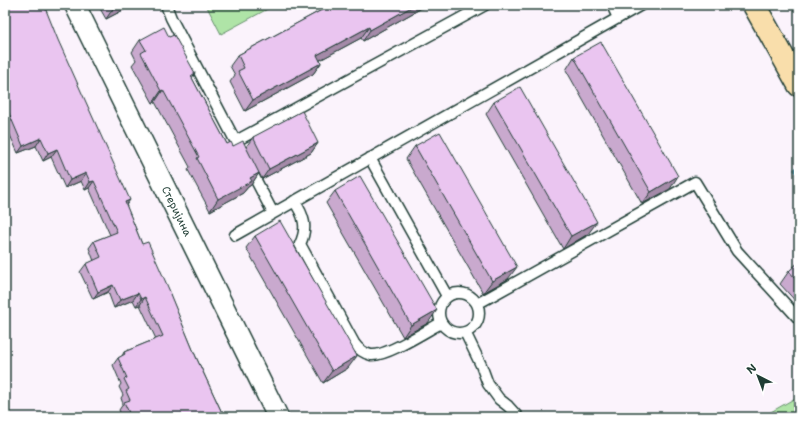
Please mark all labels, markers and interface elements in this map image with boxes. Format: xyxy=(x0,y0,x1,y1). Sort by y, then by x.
street label: Стеријина xyxy=(158,184,195,239)
north arrow xyxy=(738,356,778,396)
text: N xyxy=(743,360,760,377)

